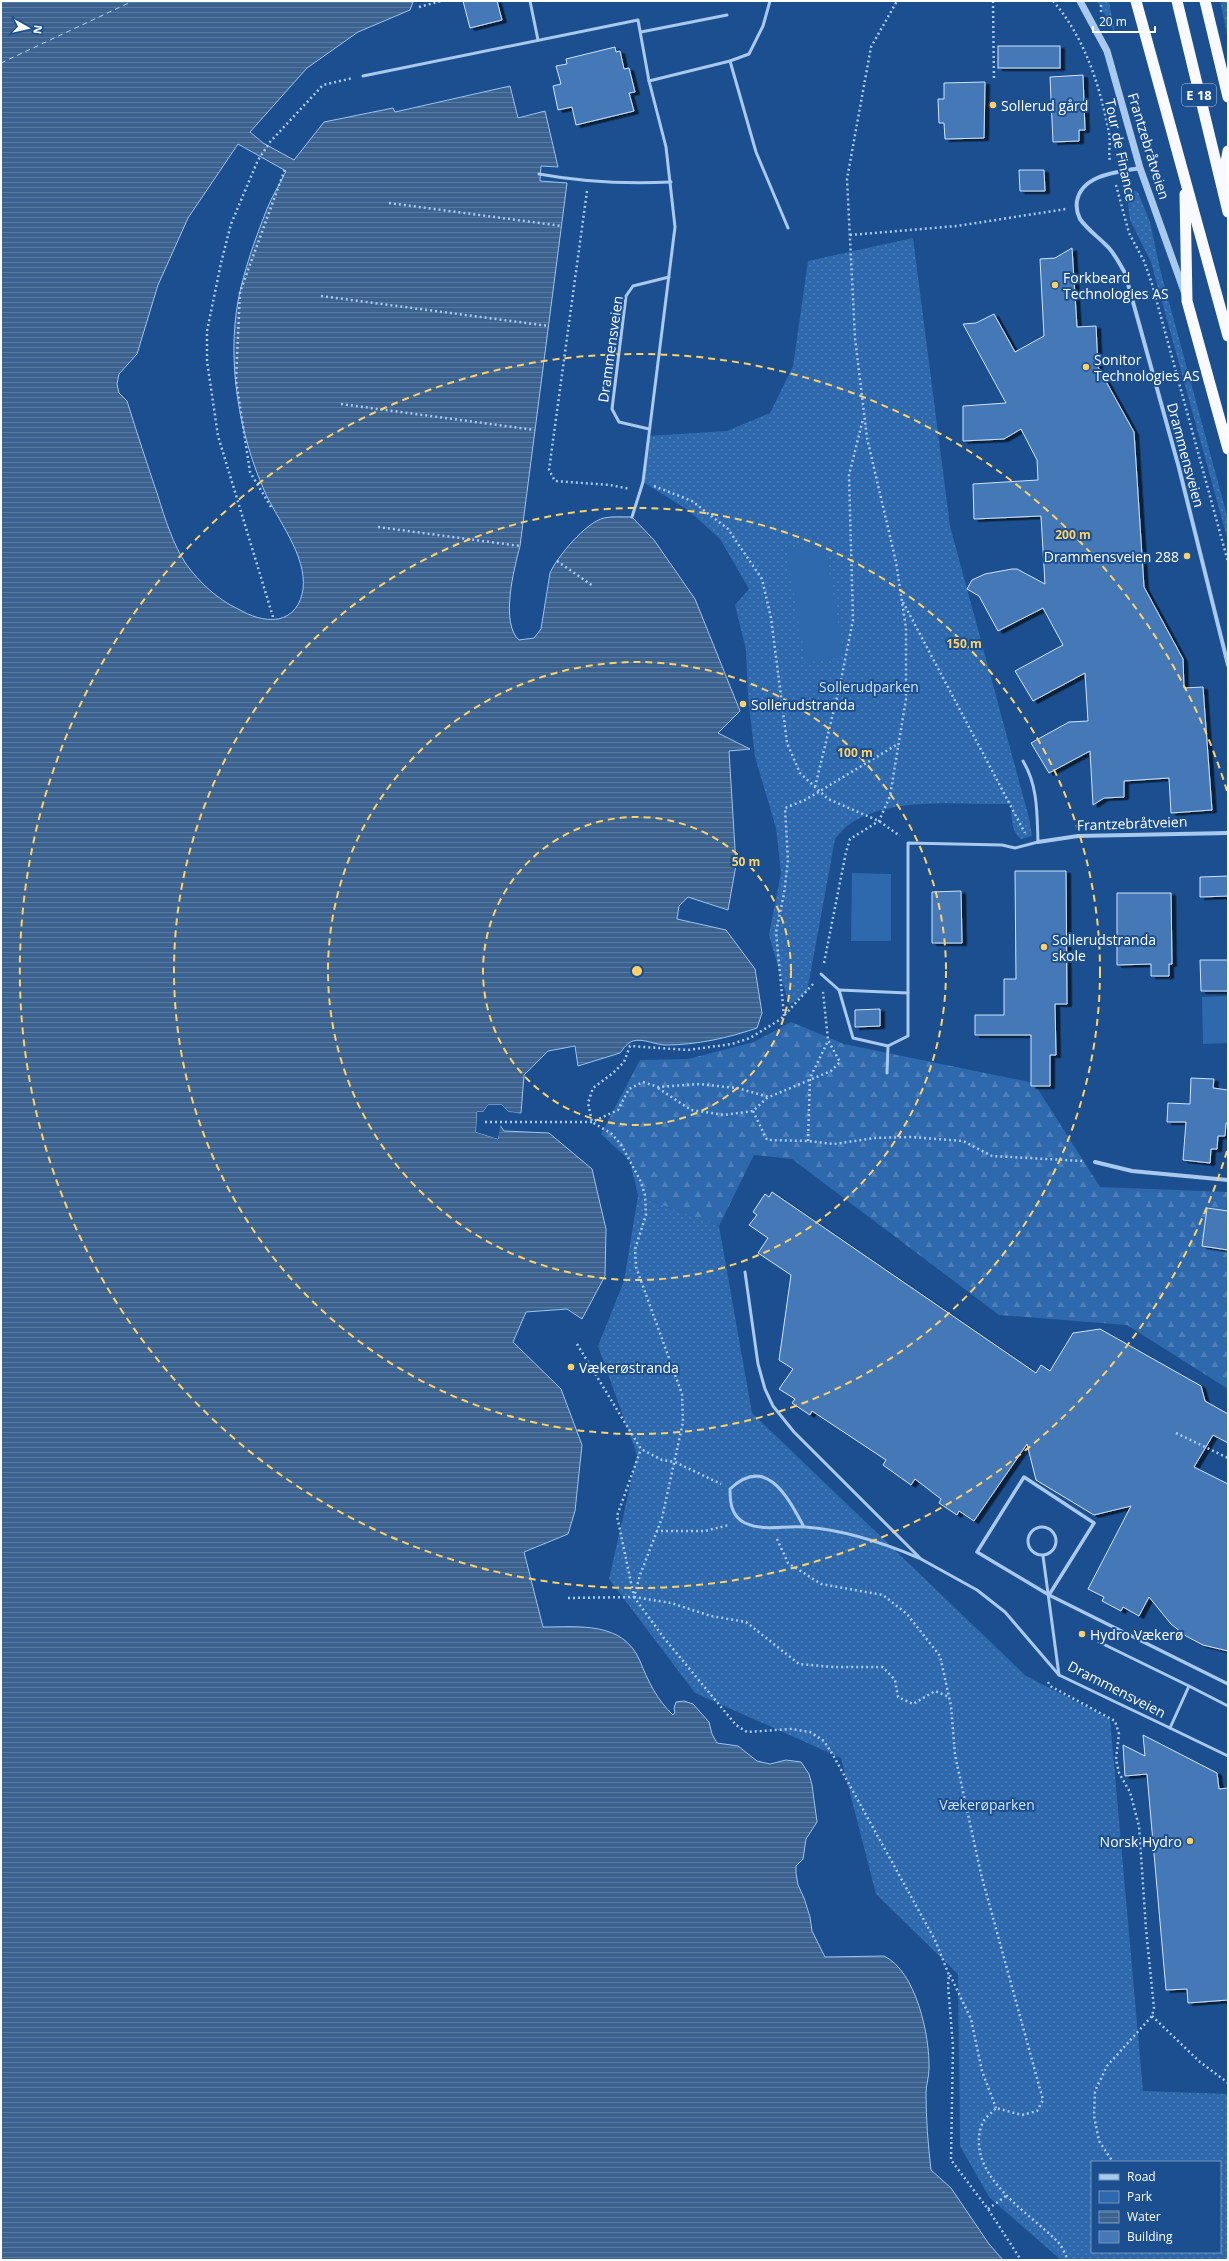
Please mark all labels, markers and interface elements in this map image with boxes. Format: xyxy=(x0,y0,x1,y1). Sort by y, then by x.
north arrow xyxy=(8,8,48,48)
scale bar xyxy=(1093,8,1155,34)
text: 20 m xyxy=(1099,13,1127,30)
text: N xyxy=(30,24,46,35)
road number: E 18 xyxy=(1182,84,1216,106)
street label: Frantzebråtveien xyxy=(1124,90,1174,202)
place label: Sollerud gård xyxy=(1001,96,1088,115)
street label: Tour de Finance xyxy=(1101,97,1141,203)
marker: Sollerud gård xyxy=(988,100,998,110)
place label: Forkbeard Technologies AS xyxy=(1063,268,1169,303)
marker: Forkbeard Technologies AS xyxy=(1050,280,1060,290)
street label: Drammensveien xyxy=(593,294,627,404)
place label: Sonitor Technologies AS xyxy=(1094,350,1200,385)
marker: Sonitor Technologies AS xyxy=(1081,362,1091,372)
street label: Drammensveien xyxy=(1163,401,1209,509)
text: 200 m xyxy=(1055,526,1091,543)
place label: Drammensveien 288 xyxy=(1044,547,1179,566)
marker: Drammensveien 288 xyxy=(1182,551,1192,561)
text: 150 m xyxy=(946,635,982,652)
park label: Sollerudparken xyxy=(819,677,919,696)
place label: Sollerudstranda xyxy=(751,695,855,714)
marker: Sollerudstranda xyxy=(738,699,748,709)
text: 100 m xyxy=(837,744,873,761)
street label: Frantzebråtveien xyxy=(1076,812,1188,834)
text: 50 m xyxy=(732,853,760,870)
place label: Sollerudstranda skole xyxy=(1052,930,1156,965)
marker: Sollerudstranda skole xyxy=(1039,942,1049,952)
centre of rings xyxy=(630,964,644,978)
place label: Vækerøstranda xyxy=(579,1358,679,1377)
marker: Vækerøstranda xyxy=(566,1362,576,1372)
place label: Hydro Vækerø xyxy=(1090,1625,1183,1644)
marker: Hydro Vækerø xyxy=(1077,1629,1087,1639)
street label: Drammensveien xyxy=(1065,1656,1169,1722)
park label: Vækerøparken xyxy=(939,1795,1035,1814)
place label: Norsk Hydro xyxy=(1100,1832,1182,1851)
marker: Norsk Hydro xyxy=(1185,1836,1195,1846)
legend xyxy=(1091,2161,1221,2253)
text: Road xyxy=(1127,2168,1156,2185)
text: Park xyxy=(1127,2188,1153,2205)
text: Water xyxy=(1127,2208,1161,2225)
text: Building xyxy=(1127,2228,1173,2245)

